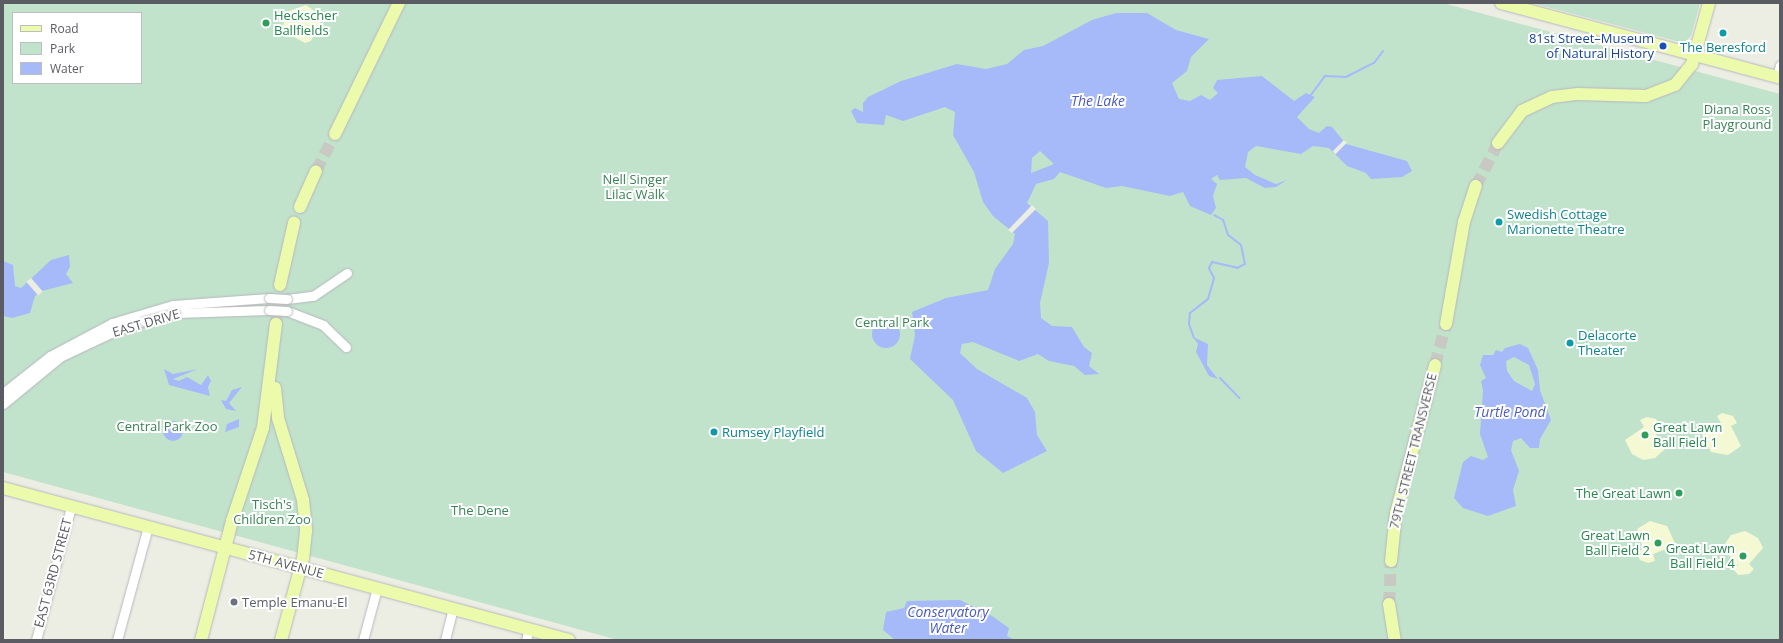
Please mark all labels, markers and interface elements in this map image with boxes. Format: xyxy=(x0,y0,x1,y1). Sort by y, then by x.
place label: Heckscher Ballfields xyxy=(274,8,337,39)
legend xyxy=(12,12,142,84)
marker: Heckscher Ballfields xyxy=(261,18,271,28)
text: Road xyxy=(50,20,79,37)
marker: The Beresford xyxy=(1718,28,1728,38)
place label: 81st Street–Museum of Natural History xyxy=(1529,31,1654,62)
place label: The Beresford xyxy=(1680,39,1766,55)
text: Park xyxy=(50,40,75,57)
marker: 81st Street–Museum of Natural History xyxy=(1657,40,1669,52)
text: Water xyxy=(50,60,84,77)
water label: The Lake xyxy=(1071,93,1125,109)
park label: Diana Ross Playground xyxy=(1703,102,1771,133)
park label: Nell Singer Lilac Walk xyxy=(602,172,668,203)
place label: Swedish Cottage Marionette Theatre xyxy=(1507,207,1624,238)
marker: Swedish Cottage Marionette Theatre xyxy=(1494,217,1504,227)
street label: EAST DRIVE xyxy=(111,306,181,340)
park label: Central Park xyxy=(855,314,929,330)
place label: Delacorte Theater xyxy=(1578,328,1637,359)
marker: Delacorte Theater xyxy=(1565,338,1575,348)
street label: 79TH STREET TRANSVERSE xyxy=(1386,372,1440,530)
water label: Turtle Pond xyxy=(1474,404,1546,420)
park label: Central Park Zoo xyxy=(117,418,217,434)
place label: Great Lawn Ball Field 1 xyxy=(1653,420,1722,451)
place label: Rumsey Playfield xyxy=(722,424,824,440)
marker: Rumsey Playfield xyxy=(709,427,719,437)
marker: Great Lawn Ball Field 1 xyxy=(1640,430,1650,440)
place label: The Great Lawn xyxy=(1576,485,1671,501)
marker: The Great Lawn xyxy=(1674,488,1684,498)
park label: Tisch's Children Zoo xyxy=(233,497,311,528)
park label: The Dene xyxy=(451,502,509,518)
street label: EAST 63RD STREET xyxy=(31,517,75,629)
place label: Great Lawn Ball Field 2 xyxy=(1581,528,1650,559)
marker: Great Lawn Ball Field 2 xyxy=(1653,538,1663,548)
place label: Great Lawn Ball Field 4 xyxy=(1666,541,1735,572)
street label: 5TH AVENUE xyxy=(247,546,325,582)
marker: Great Lawn Ball Field 4 xyxy=(1738,551,1748,561)
place label: Temple Emanu-El xyxy=(242,594,348,610)
marker: Temple Emanu-El xyxy=(229,597,239,607)
water label: Conservatory Water xyxy=(907,604,989,636)

